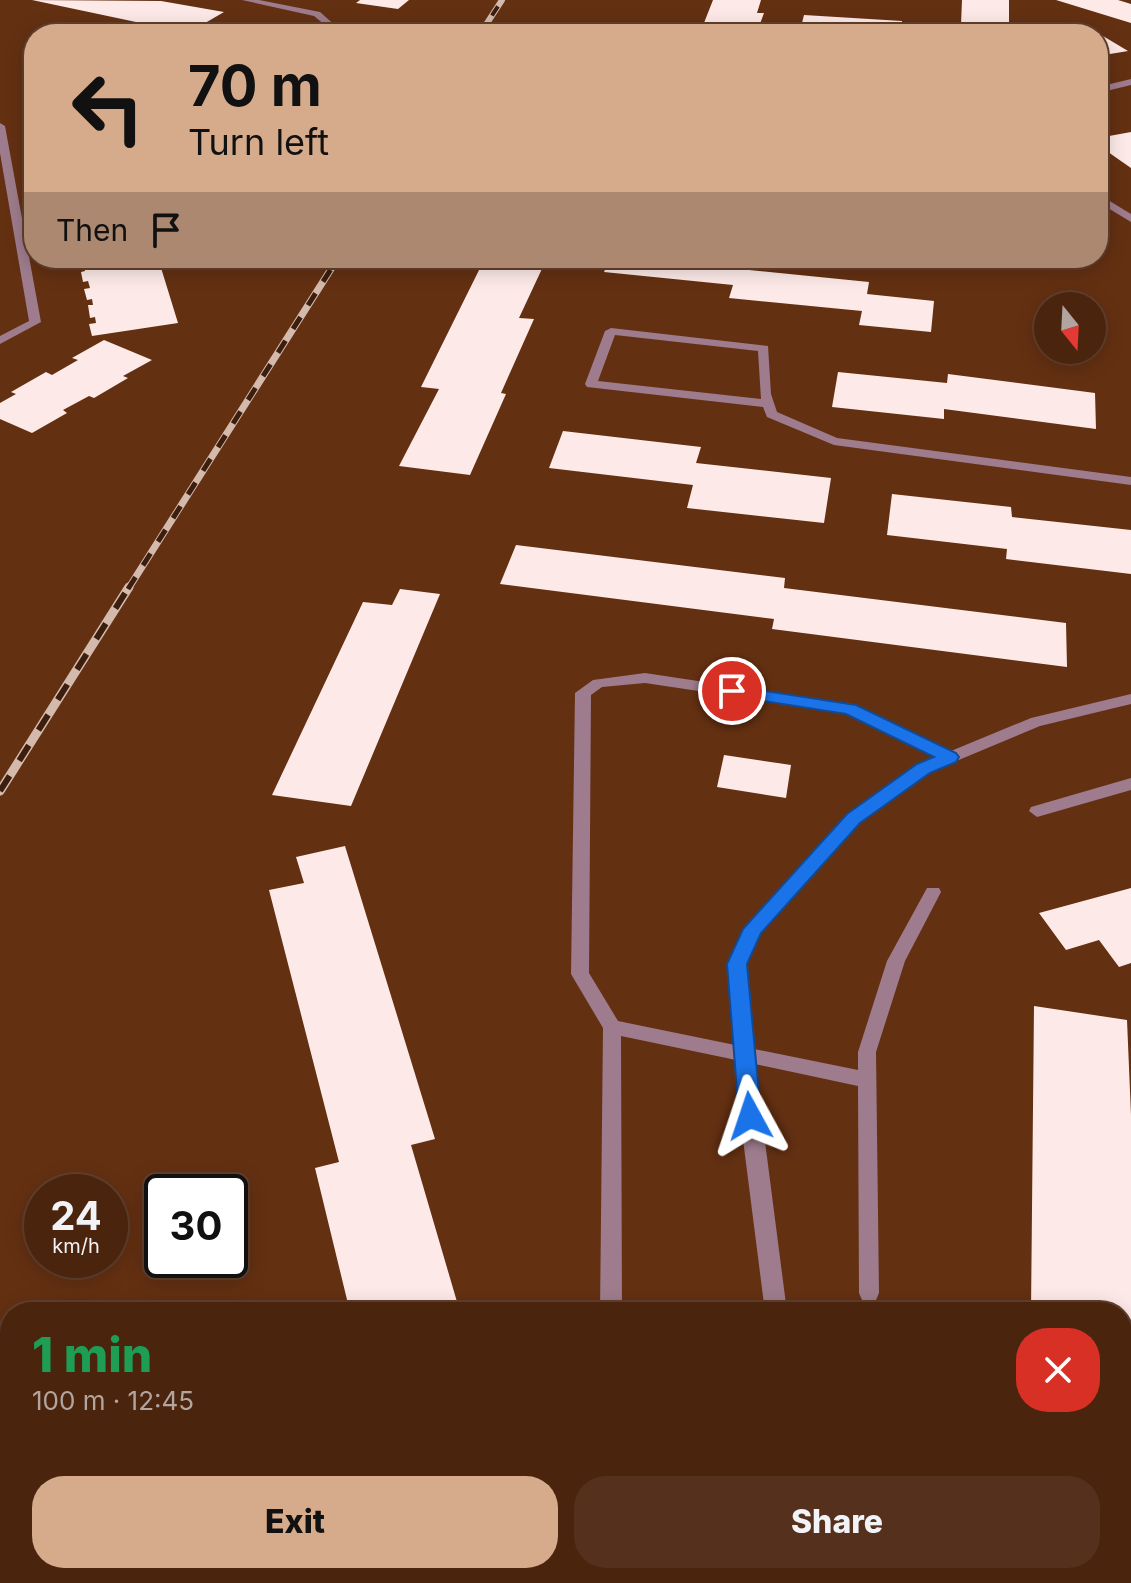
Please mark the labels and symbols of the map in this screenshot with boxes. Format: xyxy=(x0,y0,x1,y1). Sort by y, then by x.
north arrow xyxy=(1034,292,1106,364)
pin xyxy=(698,657,766,725)
position arrow xyxy=(708,1074,792,1158)
speed limit sign: 30 xyxy=(144,1174,248,1278)

